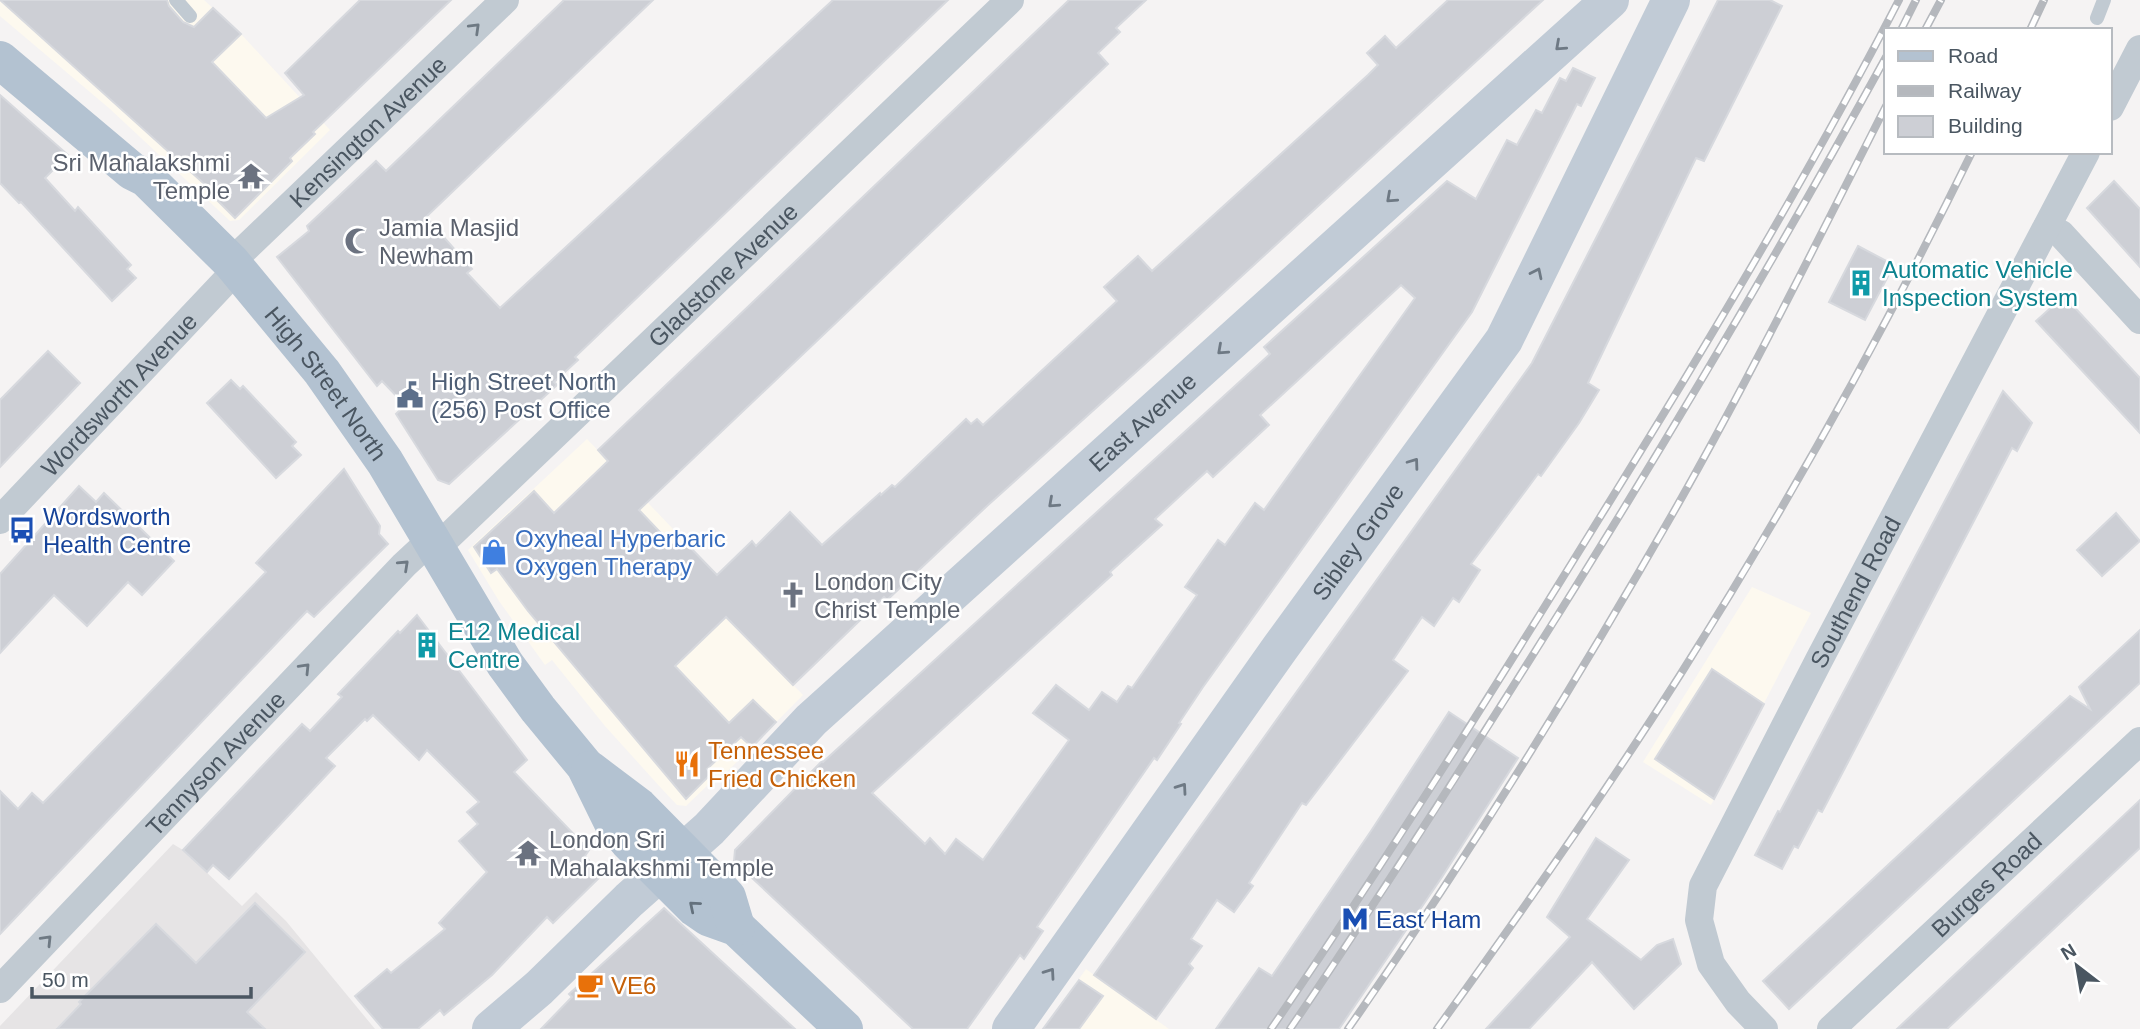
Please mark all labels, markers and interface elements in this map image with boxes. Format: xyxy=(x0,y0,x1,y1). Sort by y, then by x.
one-way arrow xyxy=(467,24,480,37)
legend xyxy=(1884,28,2112,154)
one-way arrow xyxy=(1555,38,1568,50)
text: Road xyxy=(1948,44,1998,67)
street label: Kensington Avenue xyxy=(284,50,452,213)
text: Railway xyxy=(1948,79,2022,102)
text: Building xyxy=(1948,114,2023,137)
place label: Sri Mahalakshmi Temple xyxy=(53,149,230,204)
temple icon: Sri Mahalakshmi Temple xyxy=(236,161,266,191)
one-way arrow xyxy=(1386,190,1399,202)
street label: Gladstone Avenue xyxy=(642,197,803,352)
place label: Jamia Masjid Newham xyxy=(379,214,519,269)
mosque icon: Jamia Masjid Newham xyxy=(343,226,373,256)
place label: Automatic Vehicle Inspection System xyxy=(1882,256,2078,311)
one-way arrow xyxy=(1529,268,1543,280)
building icon: Automatic Vehicle Inspection System xyxy=(1846,268,1876,298)
street label: High Street North xyxy=(260,301,393,465)
street label: Wordsworth Avenue xyxy=(35,307,202,481)
one-way arrow xyxy=(1217,342,1230,355)
street label: East Avenue xyxy=(1083,367,1201,477)
place label: High Street North (256) Post Office xyxy=(431,368,616,423)
public building icon: High Street North (256) Post Office xyxy=(395,380,425,410)
one-way arrow xyxy=(1406,459,1418,471)
street label: Sibley Grove xyxy=(1306,478,1409,605)
one-way arrow xyxy=(1048,494,1061,507)
place label: Wordsworth Health Centre xyxy=(43,503,191,558)
street label: Southend Road xyxy=(1804,512,1906,672)
bus stop icon: Wordsworth Health Centre xyxy=(7,515,37,545)
place label: Oxyheal Hyperbaric Oxygen Therapy xyxy=(515,525,726,580)
shop icon: Oxyheal Hyperbaric Oxygen Therapy xyxy=(479,537,509,567)
one-way arrow xyxy=(396,561,409,574)
place label: London City Christ Temple xyxy=(814,568,960,623)
church icon: London City Christ Temple xyxy=(778,580,808,610)
place label: E12 Medical Centre xyxy=(448,618,580,673)
building icon: E12 Medical Centre xyxy=(412,630,442,660)
one-way arrow xyxy=(297,663,310,676)
street label: Tennyson Avenue xyxy=(140,685,290,841)
place label: Tennessee Fried Chicken xyxy=(708,737,856,792)
restaurant icon: Tennessee Fried Chicken xyxy=(672,749,702,779)
one-way arrow xyxy=(1174,783,1186,796)
place label: London Sri Mahalakshmi Temple xyxy=(549,826,774,881)
street label: Burges Road xyxy=(1926,827,2047,942)
temple icon: London Sri Mahalakshmi Temple xyxy=(513,838,543,868)
one-way arrow xyxy=(689,902,702,914)
metro station icon: East Ham xyxy=(1340,904,1370,934)
place label: East Ham xyxy=(1376,906,1481,933)
north arrow xyxy=(2042,931,2112,1001)
one-way arrow xyxy=(39,935,52,948)
text: N xyxy=(2057,939,2080,964)
scale bar xyxy=(32,956,250,1000)
text: 50 m xyxy=(42,968,89,991)
one-way arrow xyxy=(1042,968,1054,981)
cafe icon: VE6 xyxy=(575,970,605,1000)
place label: VE6 xyxy=(611,972,656,999)

